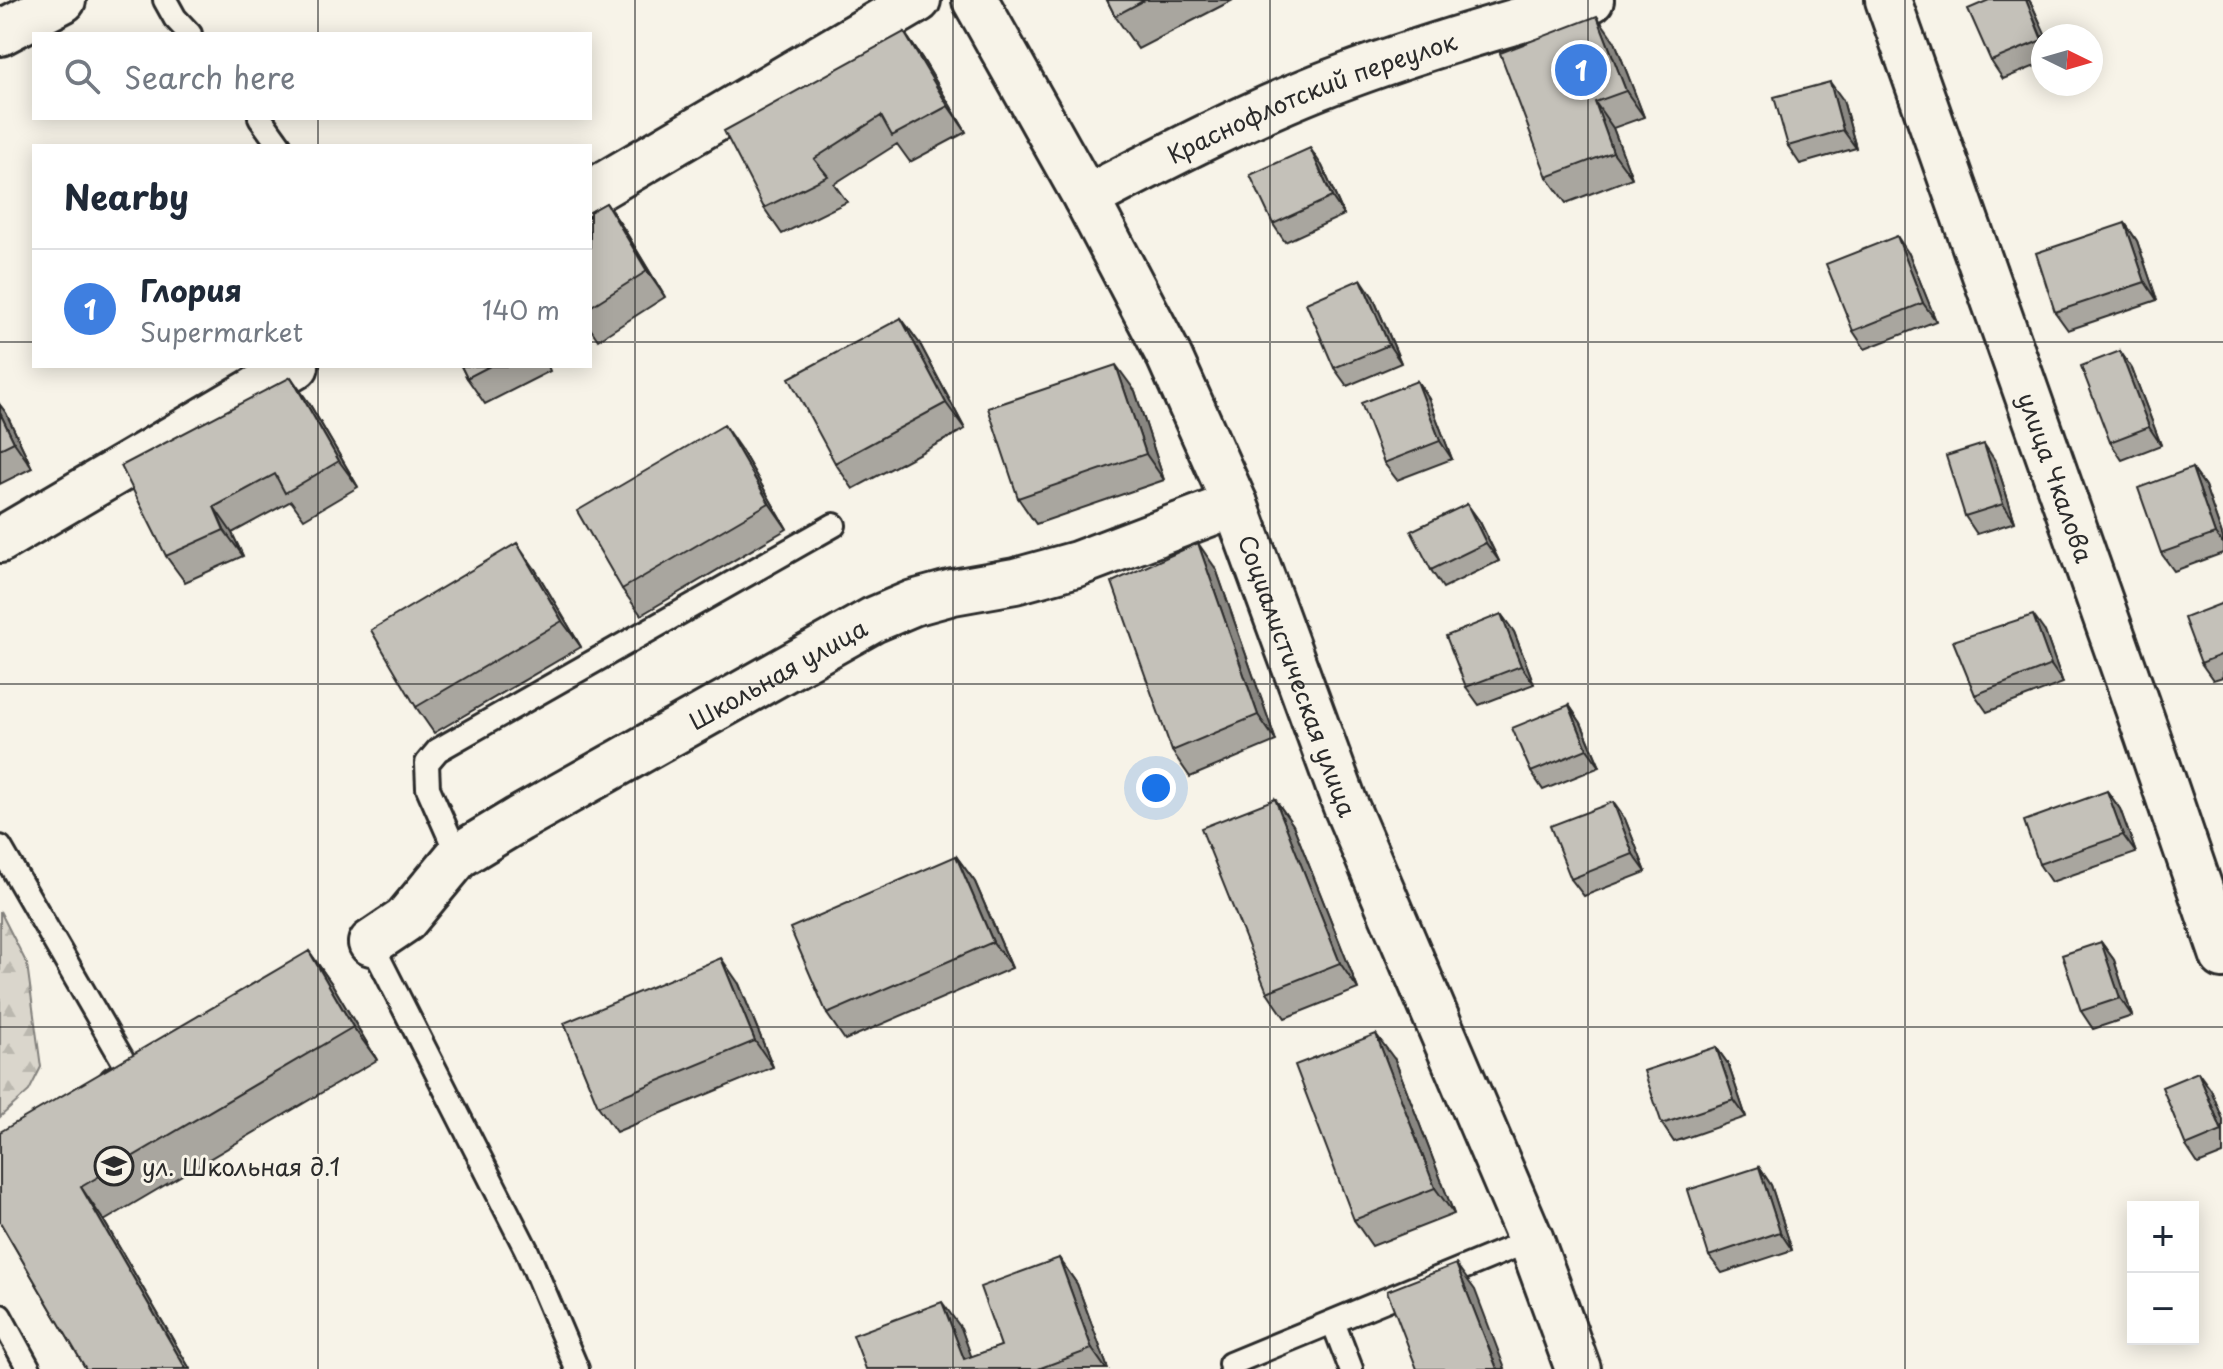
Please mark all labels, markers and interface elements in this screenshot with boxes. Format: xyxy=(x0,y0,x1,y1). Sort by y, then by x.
street label: Краснофлотский переулок xyxy=(1161,22,1462,172)
north arrow xyxy=(2031,24,2103,96)
search box xyxy=(32,32,592,120)
pin: 1 xyxy=(1555,40,1607,100)
icon: search xyxy=(60,54,104,98)
text: Search here xyxy=(124,54,296,99)
text: Nearby xyxy=(64,170,189,222)
text: Глория xyxy=(140,267,242,312)
text: 1 xyxy=(84,290,96,329)
text: 140 m xyxy=(482,290,560,329)
text: Supermarket xyxy=(140,312,303,351)
street label: улица Чкалова xyxy=(2010,387,2103,567)
street label: Социалистическая улица xyxy=(1230,529,1366,822)
street label: Школьная улица xyxy=(682,609,873,738)
your location xyxy=(1136,768,1176,808)
school or university icon: ул. Школьная д.1 xyxy=(93,1145,135,1187)
place label: ул. Школьная д.1 xyxy=(142,1148,340,1184)
map controls xyxy=(2127,1201,2199,1345)
button: + xyxy=(2127,1201,2199,1273)
button: − xyxy=(2127,1273,2199,1345)

